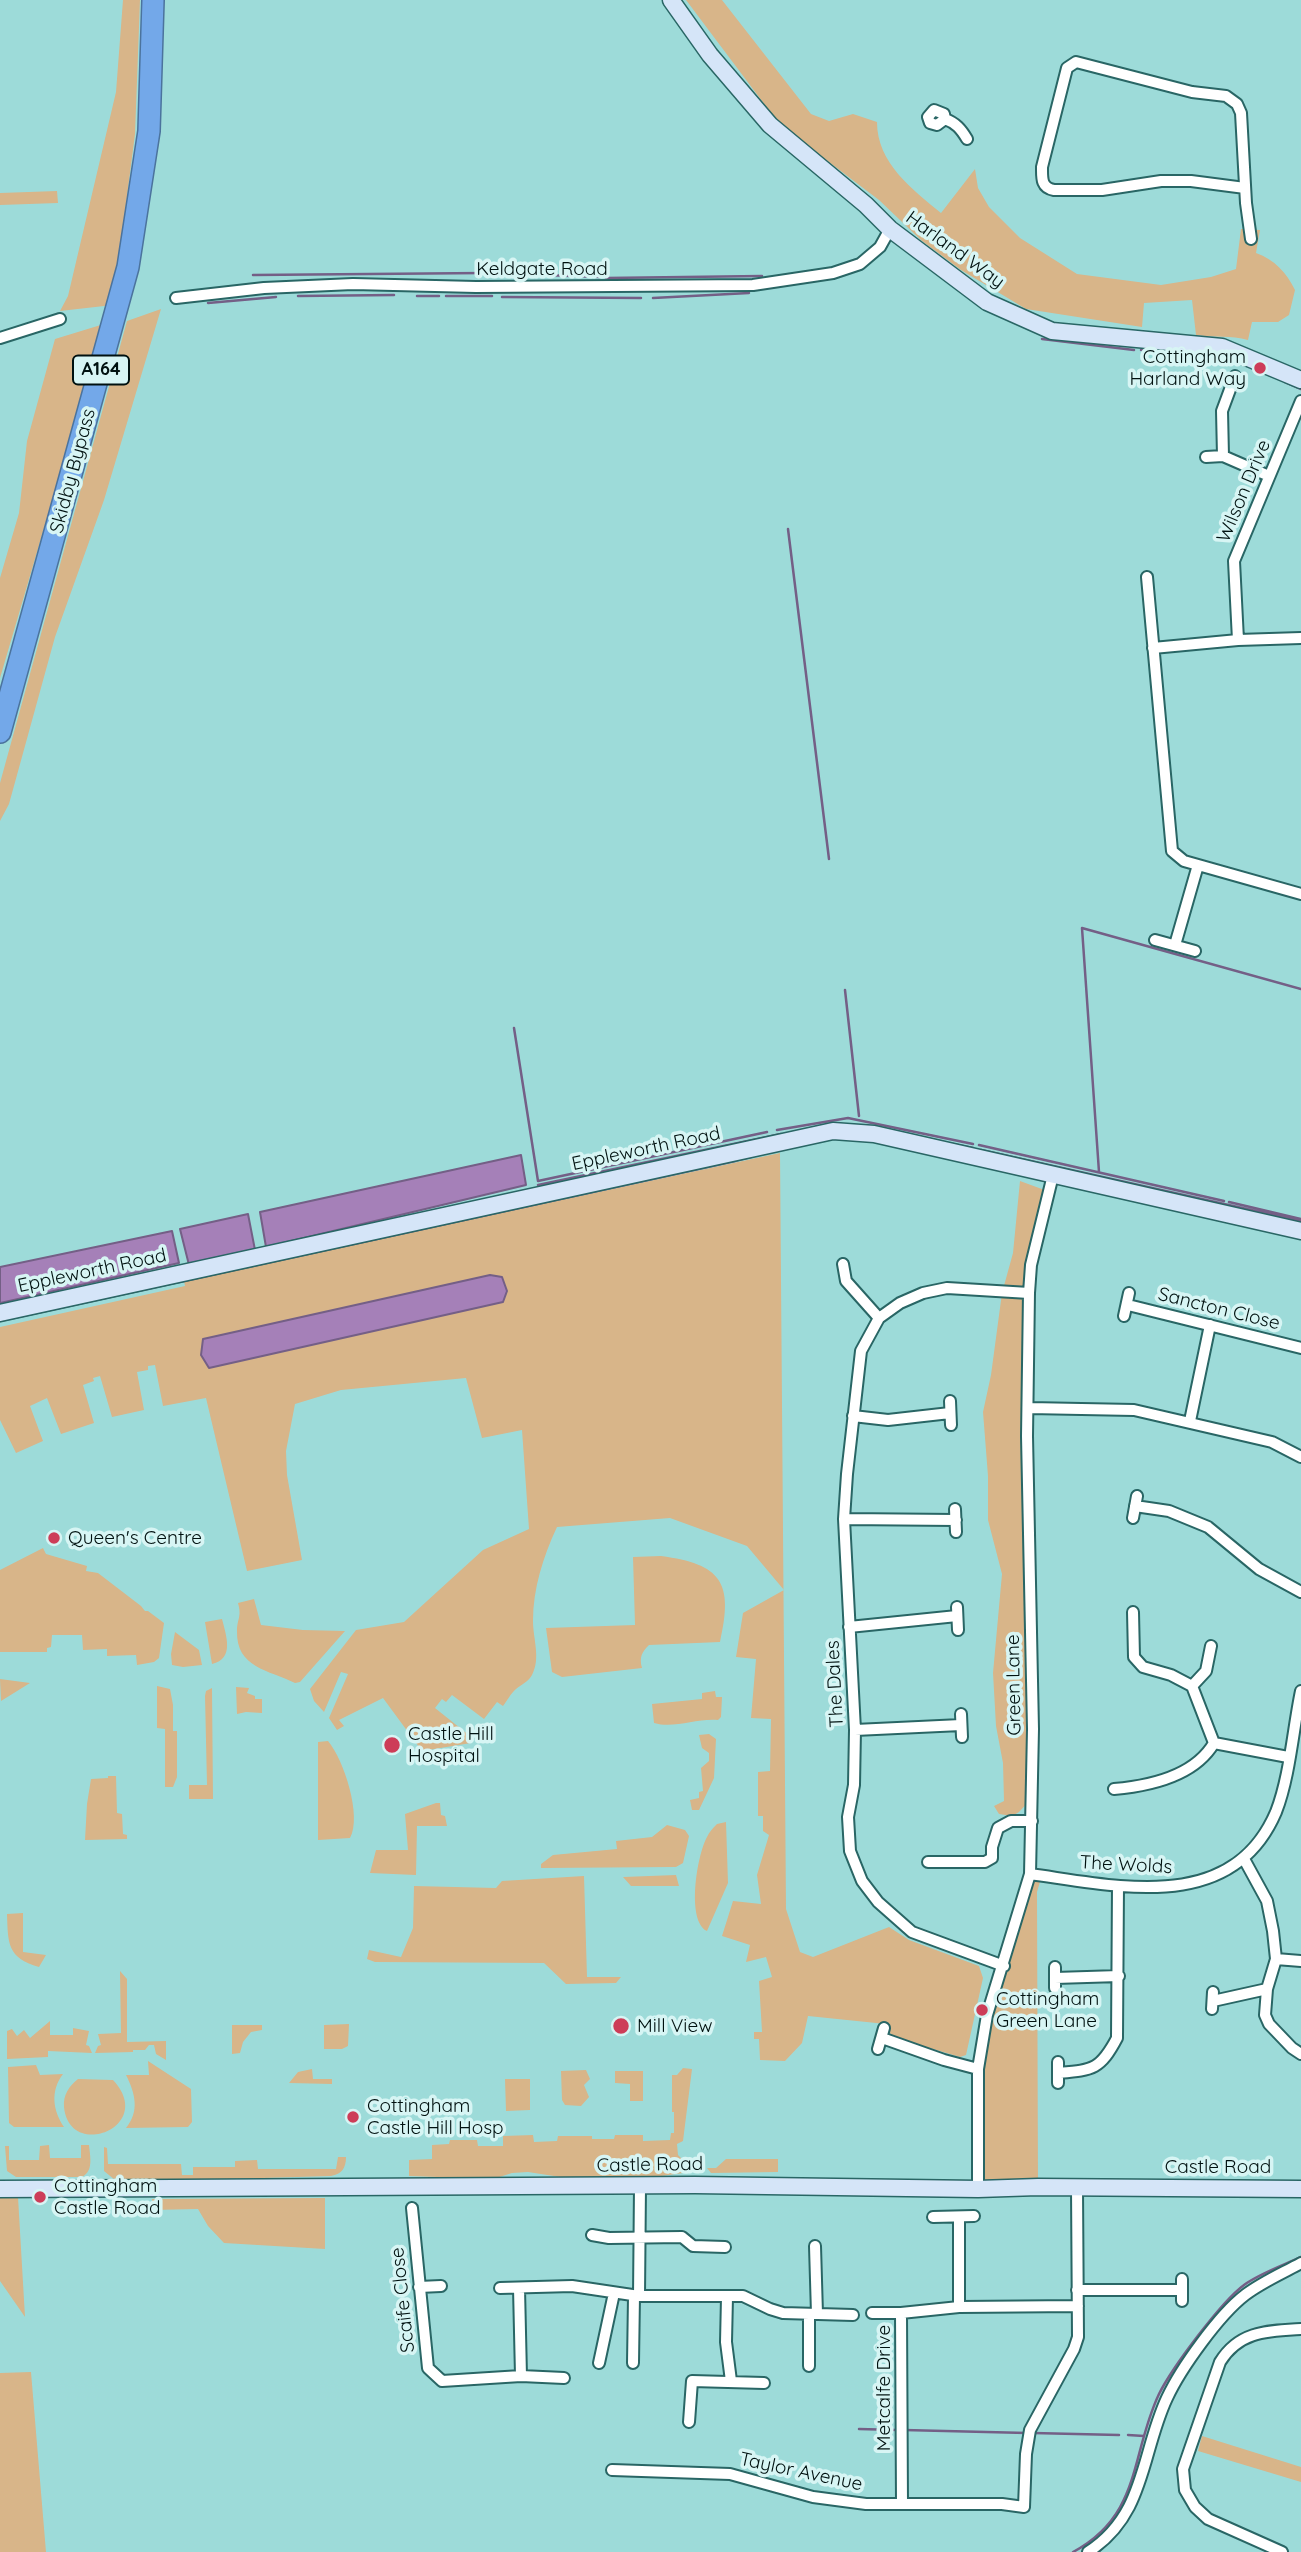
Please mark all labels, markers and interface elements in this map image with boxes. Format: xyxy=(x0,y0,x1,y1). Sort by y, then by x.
street label: Harland Way xyxy=(901,207,1009,293)
street label: Keldgate Road xyxy=(476,258,608,280)
place label: Cottingham Harland Way xyxy=(1129,346,1246,390)
road number: A164 xyxy=(73,356,129,384)
marker: Cottingham Harland Way xyxy=(1252,360,1268,376)
street label: Skidby Bypass xyxy=(45,406,101,536)
street label: Wilson Drive xyxy=(1212,436,1276,546)
street label: Eppleworth Road xyxy=(570,1122,722,1176)
street label: Eppleworth Road xyxy=(16,1244,168,1298)
street label: Sancton Close xyxy=(1156,1283,1282,1335)
place label: Queen's Centre xyxy=(68,1527,202,1549)
marker: Queen's Centre xyxy=(46,1530,62,1546)
street label: Green Lane xyxy=(1002,1634,1026,1736)
street label: The Dales xyxy=(821,1640,849,1728)
place label: Castle Hill Hospital xyxy=(408,1723,494,1767)
marker: Castle Hill Hospital xyxy=(382,1735,402,1755)
street label: The Wolds xyxy=(1079,1851,1173,1879)
place label: Cottingham Green Lane xyxy=(996,1988,1099,2032)
marker: Cottingham Green Lane xyxy=(974,2002,990,2018)
place label: Mill View xyxy=(637,2015,712,2037)
marker: Mill View xyxy=(611,2016,631,2036)
place label: Cottingham Castle Hill Hosp xyxy=(367,2095,504,2139)
marker: Cottingham Castle Hill Hosp xyxy=(345,2109,361,2125)
street label: Castle Road xyxy=(597,2153,703,2177)
street label: Castle Road xyxy=(1165,2156,1271,2178)
place label: Cottingham Castle Road xyxy=(54,2175,161,2219)
marker: Cottingham Castle Road xyxy=(32,2189,48,2205)
street label: Scaife Close xyxy=(386,2246,420,2354)
street label: Metcalfe Drive xyxy=(873,2325,895,2451)
street label: Taylor Avenue xyxy=(737,2448,865,2496)

